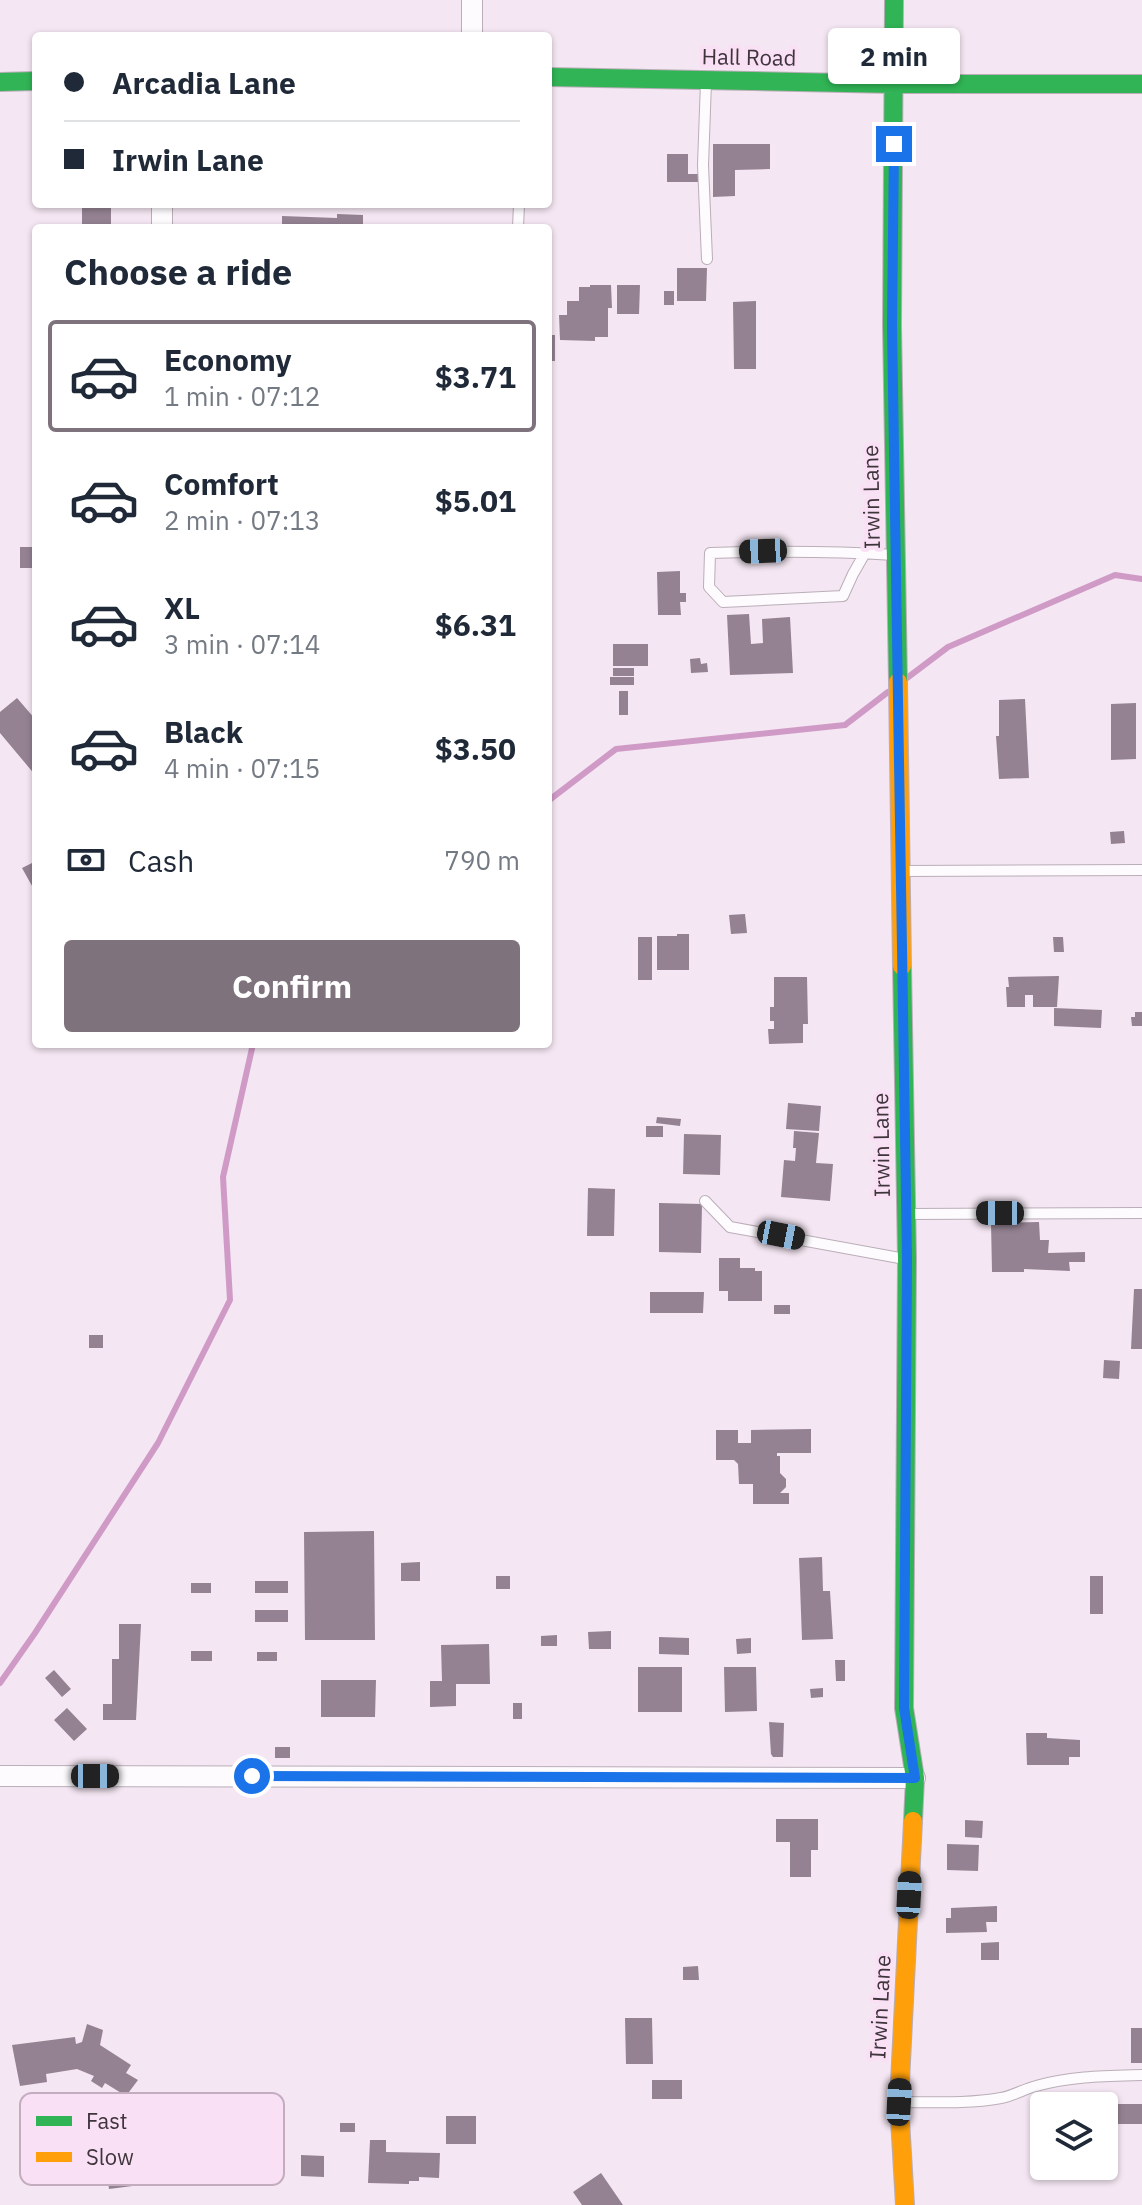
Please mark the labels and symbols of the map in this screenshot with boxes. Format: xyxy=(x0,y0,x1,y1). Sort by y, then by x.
callout: 2 min xyxy=(828,28,960,84)
street label: Hall Road xyxy=(701,41,797,72)
route end xyxy=(876,126,912,162)
street label: Irwin Lane xyxy=(855,445,886,549)
car xyxy=(739,538,787,564)
street label: Irwin Lane xyxy=(865,1093,896,1197)
car xyxy=(976,1201,1024,1225)
car xyxy=(755,1219,807,1251)
route start xyxy=(234,1758,270,1794)
car xyxy=(71,1764,119,1788)
car xyxy=(896,1870,922,1920)
street label: Irwin Lane xyxy=(862,1954,897,2060)
car xyxy=(886,2077,912,2127)
legend xyxy=(20,2093,284,2185)
text: Fast xyxy=(86,2106,127,2135)
text: Slow xyxy=(86,2142,134,2171)

